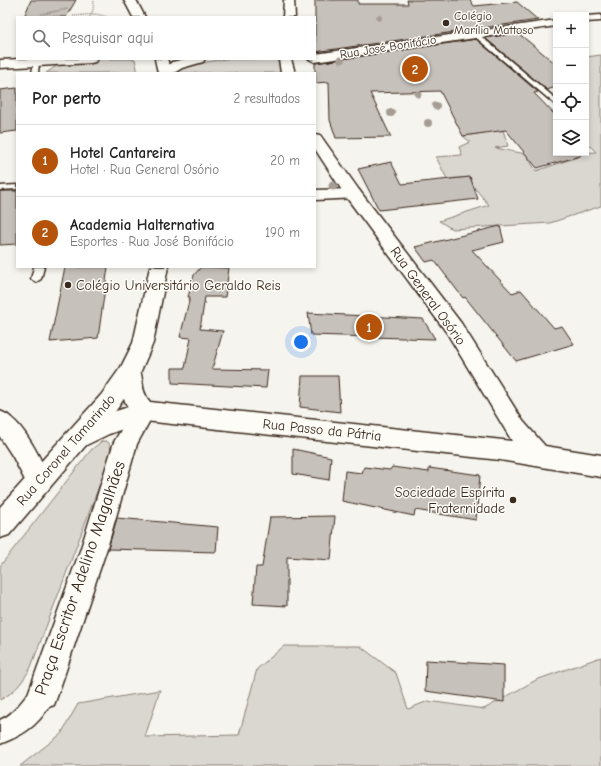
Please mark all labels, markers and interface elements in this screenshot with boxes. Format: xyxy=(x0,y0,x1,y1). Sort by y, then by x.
place label: Colégio Marília Mattoso xyxy=(454,9,534,37)
map controls xyxy=(553,12,589,156)
button: + xyxy=(553,12,589,48)
search box xyxy=(16,16,316,60)
marker: Colégio Marília Mattoso xyxy=(441,18,451,28)
icon: search xyxy=(30,27,52,49)
text: Pesquisar aqui xyxy=(62,29,154,47)
street label: Rua José Bonifácio xyxy=(339,32,437,62)
button: − xyxy=(553,48,589,84)
pin: 2 xyxy=(402,54,428,84)
button: locate xyxy=(553,84,589,120)
text: Por perto xyxy=(32,89,101,108)
text: 2 resultados xyxy=(233,91,300,106)
button: layers xyxy=(553,120,589,156)
text: Hotel Cantareira xyxy=(70,144,176,162)
text: 1 xyxy=(42,153,48,168)
text: 20 m xyxy=(270,153,300,168)
text: Hotel · Rua General Osório xyxy=(70,162,219,177)
text: Academia Halternativa xyxy=(70,216,215,234)
text: 2 xyxy=(42,225,48,240)
text: 190 m xyxy=(265,225,300,240)
text: Esportes · Rua José Bonifácio xyxy=(70,234,234,249)
street label: Rua General Osório xyxy=(387,243,469,349)
place label: Colégio Universitário Geraldo Reis xyxy=(76,277,281,294)
marker: Colégio Universitário Geraldo Reis xyxy=(63,280,73,290)
pin: 1 xyxy=(356,312,382,342)
your location xyxy=(291,332,311,352)
street label: Rua Coronel Tamarindo xyxy=(13,391,119,509)
street label: Rua Passo da Pátria xyxy=(262,415,382,445)
street label: Praça Escritor Adelino Magalhães xyxy=(31,458,129,698)
place label: Sociedade Espírita Fraternidade xyxy=(395,484,505,517)
marker: Sociedade Espírita Fraternidade xyxy=(508,495,518,505)

